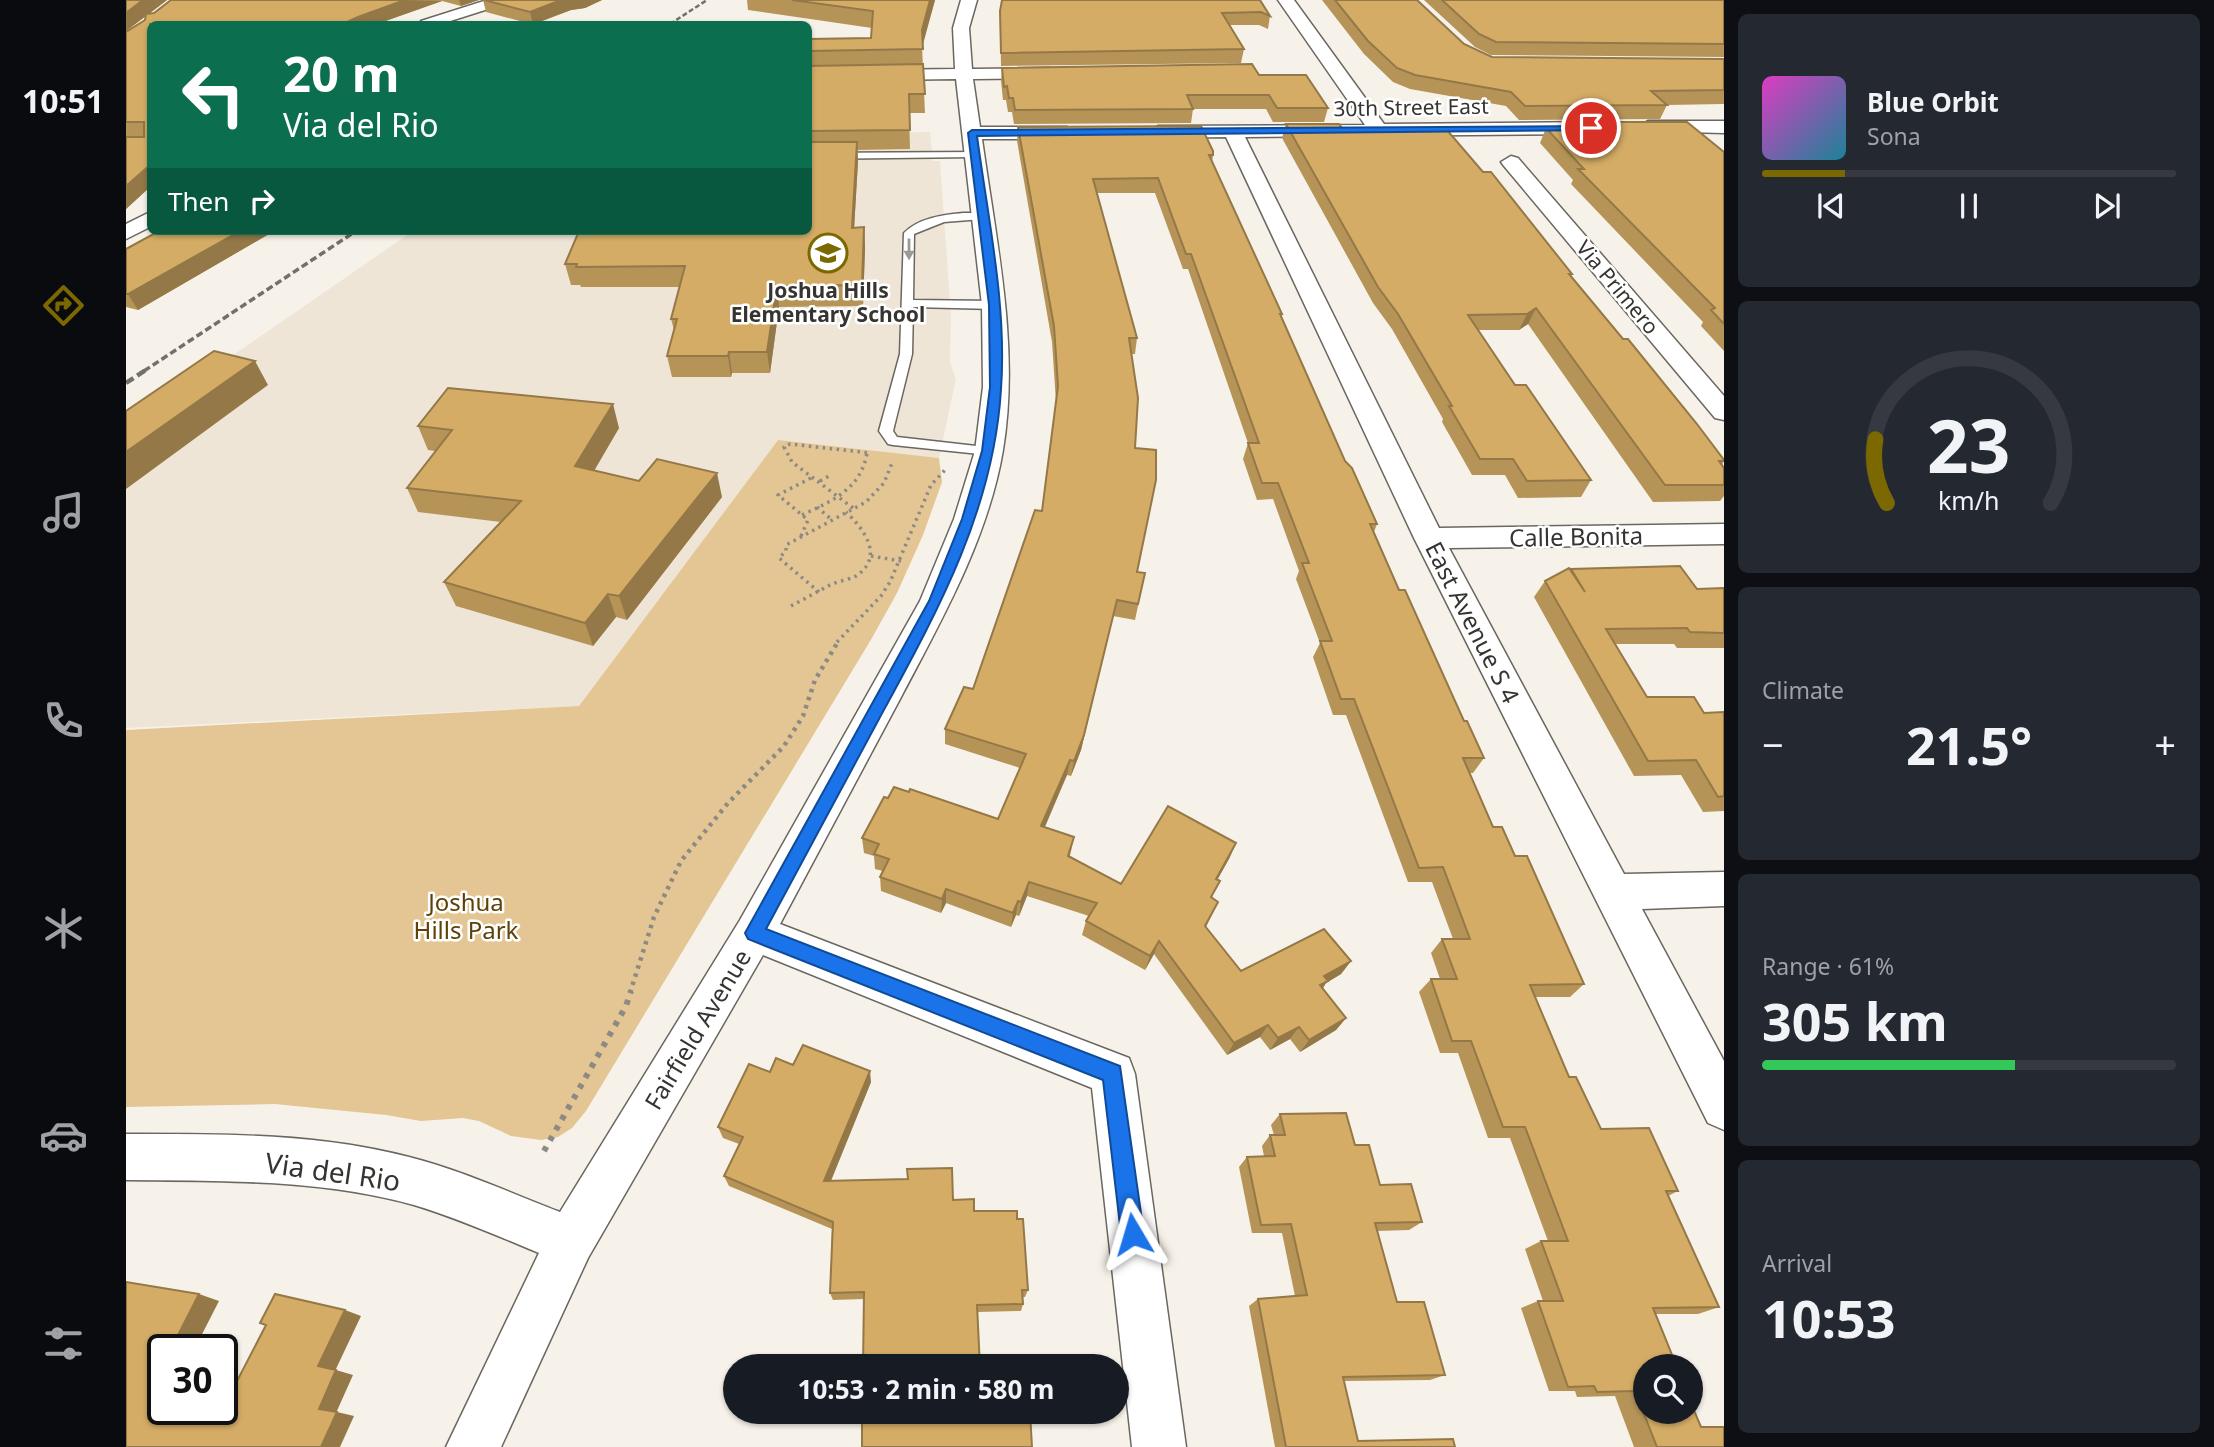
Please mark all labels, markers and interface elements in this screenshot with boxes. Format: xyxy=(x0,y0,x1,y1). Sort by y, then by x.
text: 20 m xyxy=(283,40,400,106)
icon: left xyxy=(168,49,259,140)
text: 10:51 xyxy=(22,79,104,122)
text: Blue Orbit xyxy=(1867,84,1999,120)
street label: 30th Street East xyxy=(1333,92,1489,122)
pin xyxy=(1561,98,1621,158)
text: Via del Rio xyxy=(283,103,439,146)
icon: arrive xyxy=(1572,109,1610,147)
text: Sona xyxy=(1867,120,1921,152)
icon: right xyxy=(243,182,281,220)
text: Then xyxy=(168,183,229,219)
icon: previous xyxy=(1812,187,1850,225)
icon: pause xyxy=(1950,187,1988,225)
icon: next xyxy=(2088,187,2126,225)
school or university icon: Joshua Hills Elementary School xyxy=(807,232,849,274)
street label: Via Primero xyxy=(1570,234,1666,340)
one-way arrow xyxy=(903,238,915,260)
place label: Joshua Hills Elementary School xyxy=(731,276,925,328)
icon: directions xyxy=(39,281,88,330)
text: 23 xyxy=(1927,395,2011,494)
text: km/h xyxy=(1938,483,2000,517)
icon: music xyxy=(39,488,88,537)
street label: Calle Bonita xyxy=(1509,518,1643,554)
street label: East Avenue S 4 xyxy=(1418,536,1528,709)
text: Climate xyxy=(1762,674,1844,706)
icon: phone xyxy=(39,696,88,745)
text: 21.5° xyxy=(1906,709,2032,780)
text: − xyxy=(1762,718,1784,770)
text: + xyxy=(2154,718,2176,770)
park label: Joshua Hills Park xyxy=(414,885,519,946)
icon: climate xyxy=(39,904,88,953)
street label: Fairfield Avenue xyxy=(636,943,758,1115)
text: Range · 61% xyxy=(1762,950,1894,982)
text: 305 km xyxy=(1762,985,1948,1056)
icon: car xyxy=(39,1111,88,1160)
street label: Via del Rio xyxy=(263,1143,403,1199)
position arrow xyxy=(1096,1197,1170,1271)
text: Arrival xyxy=(1762,1247,1832,1279)
text: 10:53 xyxy=(1762,1282,1896,1353)
icon: filters xyxy=(39,1319,88,1368)
speed limit sign: 30 xyxy=(147,1334,238,1425)
map controls xyxy=(1633,1354,1703,1424)
button: search xyxy=(1633,1354,1703,1424)
text: 10:53 · 2 min · 580 m xyxy=(798,1371,1054,1407)

